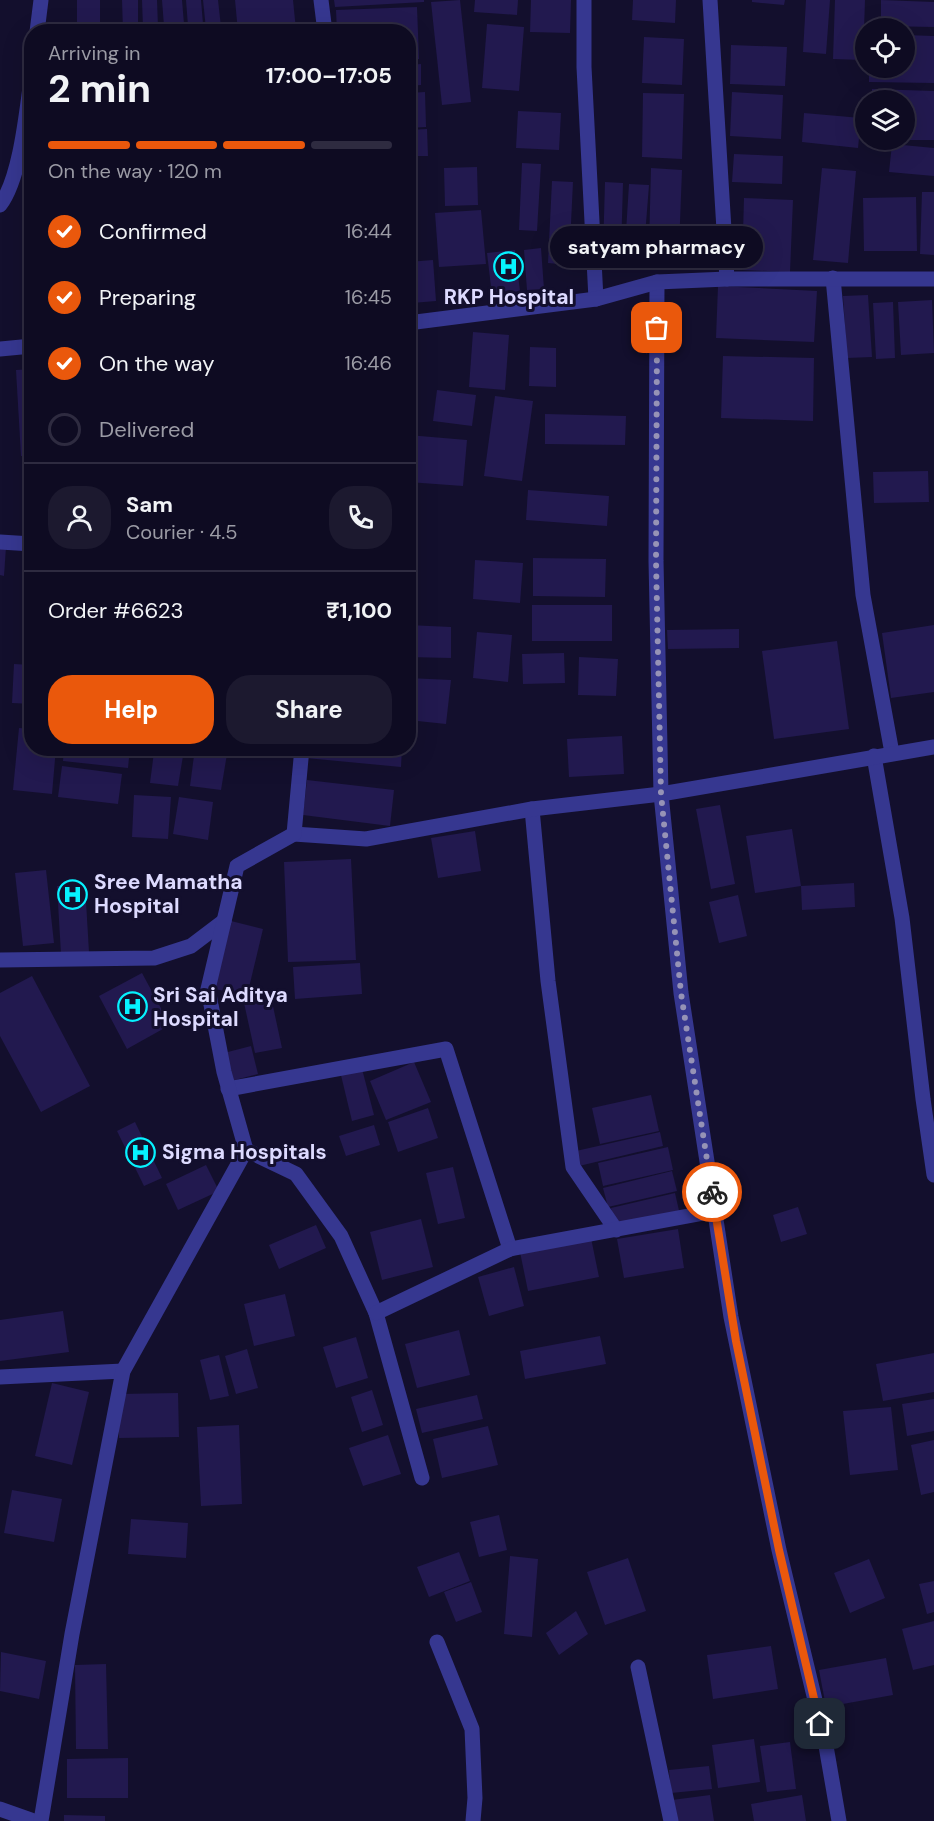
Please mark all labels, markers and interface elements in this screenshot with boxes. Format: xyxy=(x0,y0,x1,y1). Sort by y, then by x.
map controls xyxy=(855,18,915,150)
button: locate xyxy=(855,18,915,78)
text: Arriving in xyxy=(48,40,140,66)
text: 17:00–17:05 xyxy=(266,61,392,90)
text: 2 min xyxy=(48,63,151,114)
button: layers xyxy=(855,90,915,150)
text: On the way · 120 m xyxy=(48,158,222,184)
icon: check xyxy=(48,215,81,248)
text: Confirmed xyxy=(99,217,207,246)
text: 16:44 xyxy=(345,218,392,244)
callout: satyam pharmacy xyxy=(550,226,764,268)
text: satyam pharmacy xyxy=(568,234,745,260)
hospital icon: RKP Hospital xyxy=(493,250,525,282)
icon: check xyxy=(48,281,81,314)
text: Preparing xyxy=(99,283,196,312)
place label: RKP Hospital xyxy=(444,283,574,311)
text: 16:45 xyxy=(345,284,392,310)
pin xyxy=(631,302,682,353)
icon: bag xyxy=(640,311,673,344)
icon: check xyxy=(48,347,81,380)
text: On the way xyxy=(99,349,214,378)
text: 16:46 xyxy=(344,350,392,376)
text: Delivered xyxy=(99,415,194,444)
button: person xyxy=(48,486,111,549)
button: phone xyxy=(329,486,392,549)
text: Sam xyxy=(126,490,173,519)
text: Courier · 4.5 xyxy=(126,519,238,545)
text: Order #6623 xyxy=(48,596,183,625)
text: ₹1,100 xyxy=(326,596,392,625)
button: Help xyxy=(48,675,214,744)
button: Share xyxy=(226,675,392,744)
place label: Sree Mamatha Hospital xyxy=(94,868,243,920)
hospital icon: Sree Mamatha Hospital xyxy=(57,878,89,910)
place label: Sri Sai Aditya Hospital xyxy=(153,981,288,1033)
hospital icon: Sri Sai Aditya Hospital xyxy=(116,991,148,1023)
hospital icon: Sigma Hospitals xyxy=(125,1136,157,1168)
place label: Sigma Hospitals xyxy=(162,1138,327,1166)
courier xyxy=(682,1162,742,1222)
icon: bike xyxy=(696,1176,729,1209)
pin xyxy=(794,1698,845,1749)
icon: home xyxy=(803,1707,836,1740)

